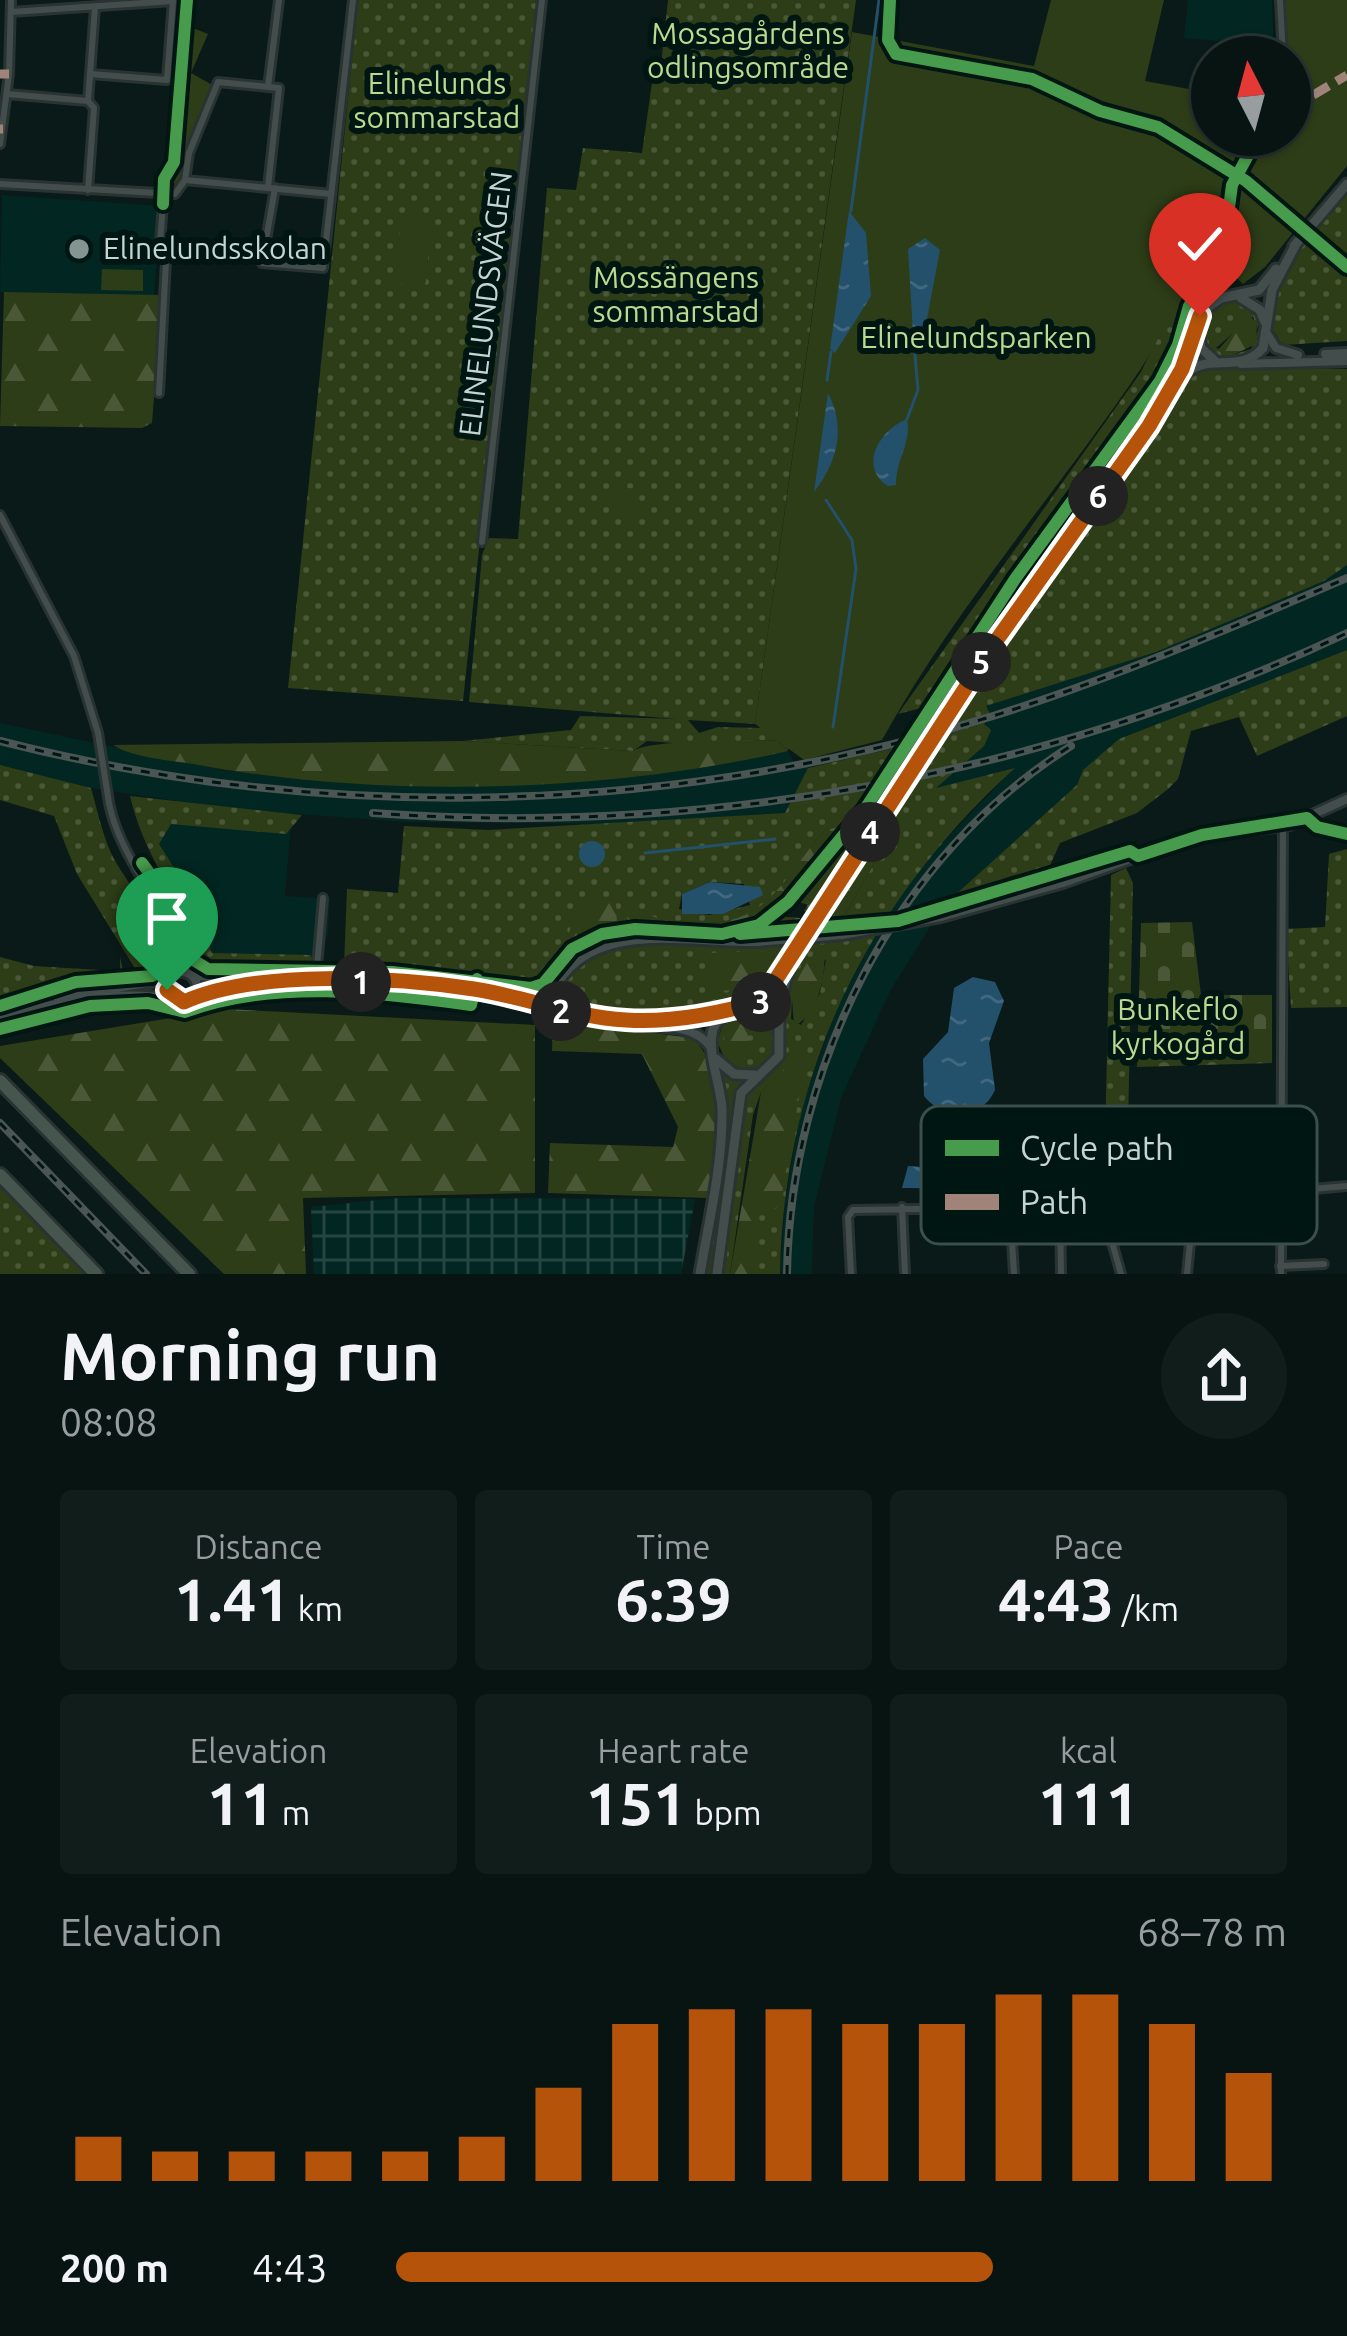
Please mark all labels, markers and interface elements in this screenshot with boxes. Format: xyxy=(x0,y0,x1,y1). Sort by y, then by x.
park label: Mossagårdens odlingsområde xyxy=(647,16,849,84)
north arrow xyxy=(1191,36,1311,156)
map controls xyxy=(1191,36,1311,156)
park label: Elinelunds sommarstad xyxy=(354,66,520,134)
street label: ELINELUNDSVÄGEN xyxy=(452,169,518,438)
pin xyxy=(1149,193,1251,316)
icon: check xyxy=(1167,211,1233,277)
place label: Elinelundsskolan xyxy=(103,231,327,265)
marker: Elinelundsskolan xyxy=(66,236,92,262)
park label: Mossängens sommarstad xyxy=(593,260,759,328)
park label: Elinelundsparken xyxy=(860,320,1092,354)
pin: 6 xyxy=(1068,466,1128,526)
text: 6 xyxy=(1089,477,1107,514)
pin: 5 xyxy=(951,632,1011,692)
text: 5 xyxy=(972,643,990,680)
pin: 4 xyxy=(840,802,900,862)
text: 4 xyxy=(861,813,879,850)
pin xyxy=(116,867,218,990)
icon: arrive xyxy=(134,885,200,951)
pin: 1 xyxy=(331,952,391,1012)
text: 1 xyxy=(352,963,370,1000)
pin: 3 xyxy=(731,972,791,1032)
pin: 2 xyxy=(531,981,591,1041)
text: 3 xyxy=(752,983,770,1020)
text: 2 xyxy=(552,992,570,1029)
park label: Bunkeflo kyrkogård xyxy=(1111,992,1245,1060)
legend xyxy=(921,1106,1317,1244)
text: Cycle path xyxy=(1020,1129,1174,1166)
text: Path xyxy=(1020,1183,1088,1220)
button: share xyxy=(1161,1313,1287,1439)
text: Morning run xyxy=(60,1318,440,1392)
text: 08:08 xyxy=(60,1400,158,1443)
text: Distance xyxy=(195,1528,322,1565)
text: Time xyxy=(637,1528,710,1565)
text: Pace xyxy=(1054,1528,1123,1565)
text: 1.41 xyxy=(174,1565,290,1632)
text: 6:39 xyxy=(615,1565,732,1632)
text: 4:43 xyxy=(998,1565,1114,1632)
text: km xyxy=(290,1590,343,1627)
text: /km xyxy=(1114,1590,1179,1627)
text: Elevation xyxy=(190,1732,327,1769)
text: Heart rate xyxy=(598,1732,749,1769)
text: kcal xyxy=(1060,1732,1117,1769)
text: 11 xyxy=(207,1769,274,1836)
text: 151 xyxy=(585,1769,687,1836)
text: 111 xyxy=(1038,1769,1139,1836)
text: m xyxy=(274,1794,310,1831)
text: bpm xyxy=(687,1794,762,1831)
text: Elevation xyxy=(60,1910,223,1953)
text: 68–78 m xyxy=(1137,1910,1287,1953)
text: 200 m xyxy=(60,2246,169,2289)
text: 4:43 xyxy=(252,2246,328,2289)

